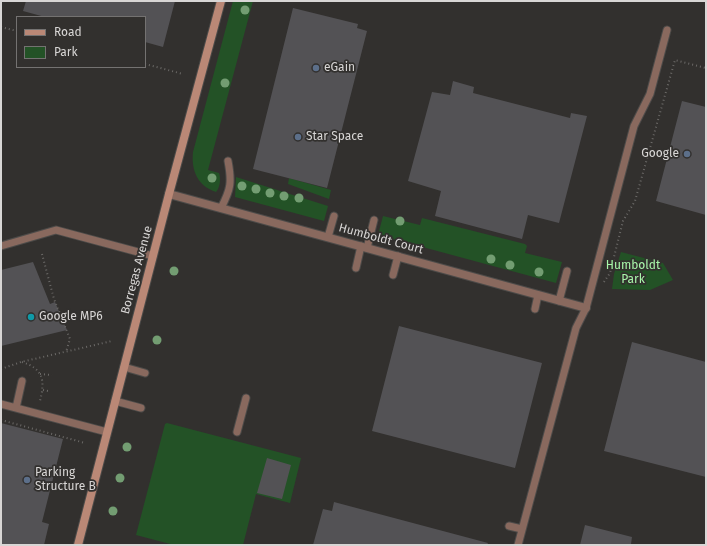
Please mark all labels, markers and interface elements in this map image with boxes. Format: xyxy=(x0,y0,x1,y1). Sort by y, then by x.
legend xyxy=(16,16,146,68)
text: Road xyxy=(54,25,82,39)
text: Park xyxy=(54,45,78,59)
place label: eGain xyxy=(324,61,355,75)
marker: eGain xyxy=(311,63,321,73)
place label: Star Space xyxy=(306,130,363,144)
marker: Star Space xyxy=(293,132,303,142)
place label: Google xyxy=(641,147,679,161)
marker: Google xyxy=(682,149,692,159)
street label: Humboldt Court xyxy=(337,221,425,257)
street label: Borregas Avenue xyxy=(118,224,156,316)
park label: Humboldt Park xyxy=(606,259,660,287)
place label: Google MP6 xyxy=(39,310,103,324)
marker: Google MP6 xyxy=(26,312,36,322)
place label: Parking Structure B xyxy=(35,466,96,494)
marker: Parking Structure B xyxy=(22,475,32,485)

